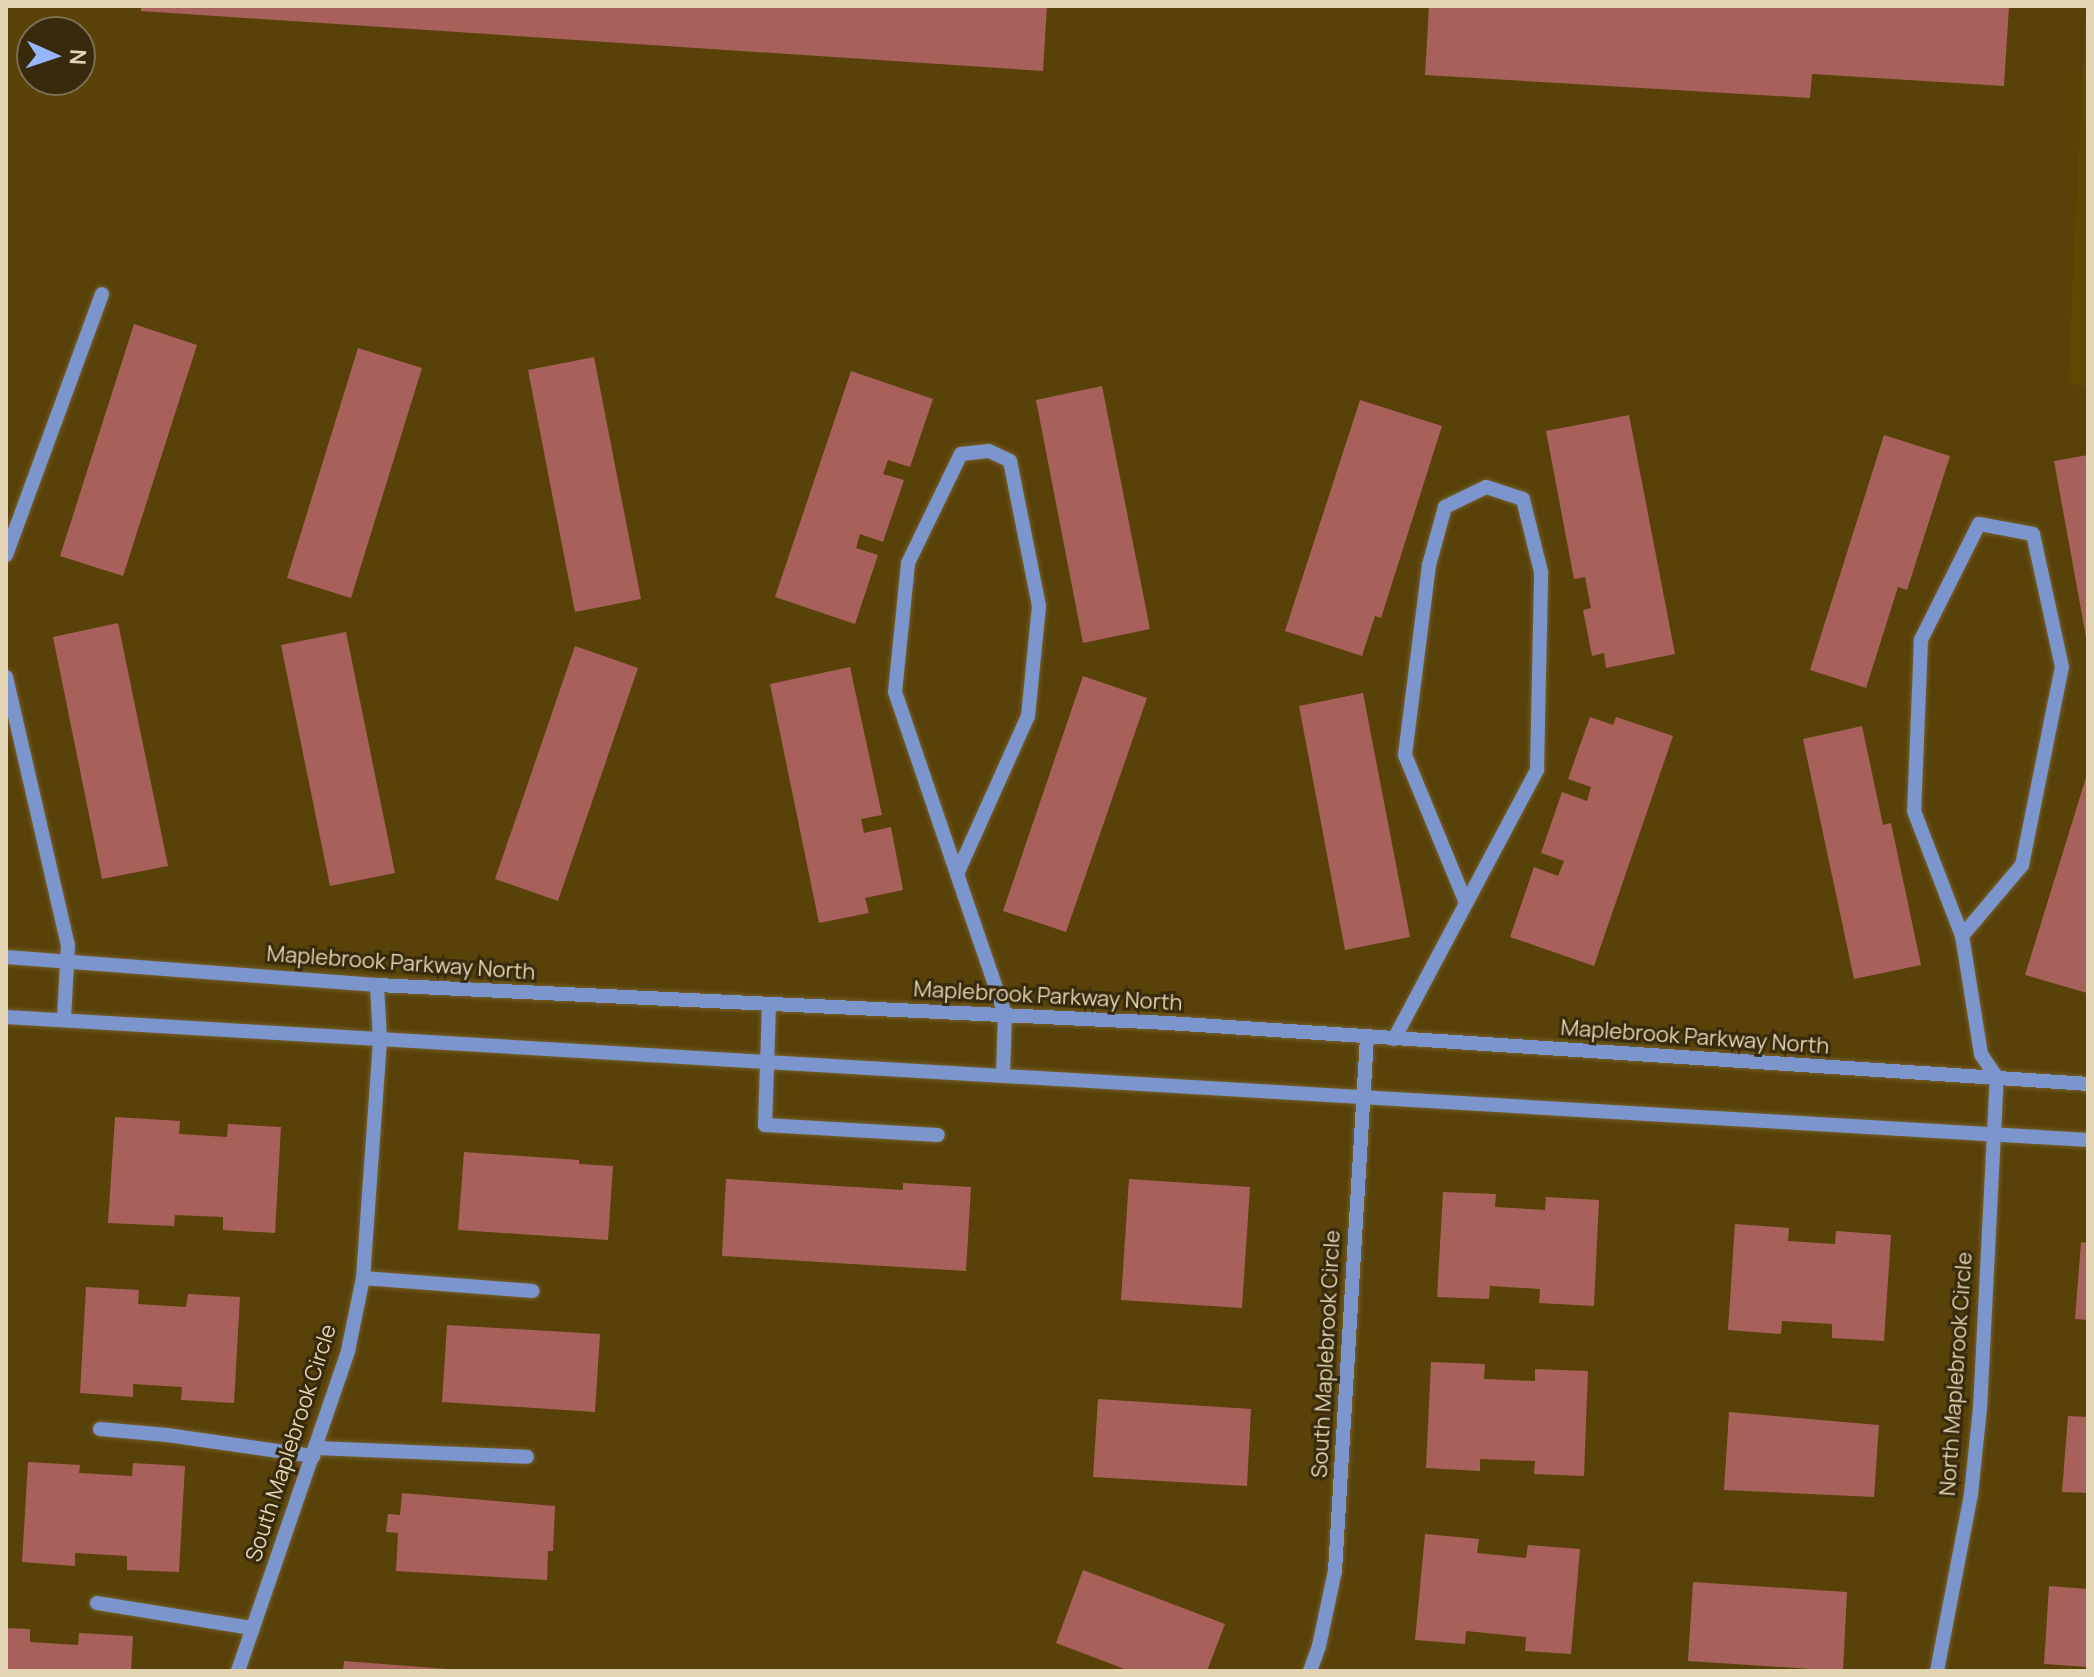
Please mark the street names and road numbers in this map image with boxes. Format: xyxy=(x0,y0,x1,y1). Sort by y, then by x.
street label: Maplebrook Parkway North xyxy=(266,940,536,986)
street label: Maplebrook Parkway North xyxy=(913,976,1183,1016)
street label: Maplebrook Parkway North xyxy=(1560,1014,1830,1060)
street label: South Maplebrook Circle xyxy=(1306,1229,1346,1479)
street label: North Maplebrook Circle xyxy=(1934,1251,1978,1497)
street label: South Maplebrook Circle xyxy=(240,1321,342,1565)

